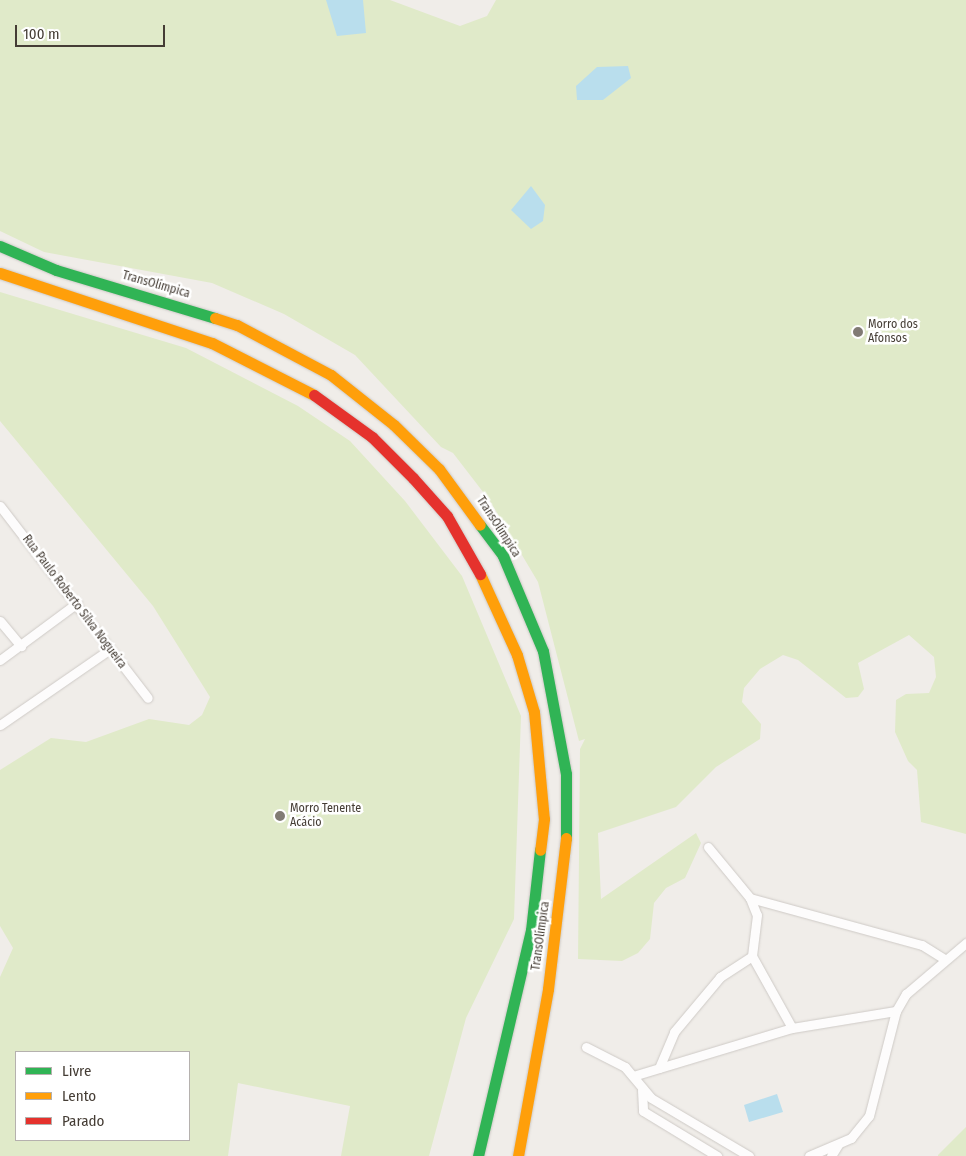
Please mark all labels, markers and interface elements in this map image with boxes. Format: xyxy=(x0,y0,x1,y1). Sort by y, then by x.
scale bar xyxy=(18,15,168,47)
text: 100 m xyxy=(23,25,60,43)
street label: TransOlímpica xyxy=(121,268,191,302)
place label: Morro dos Afonsos xyxy=(868,318,918,346)
marker: Morro dos Afonsos xyxy=(852,326,864,338)
street label: TransOlímpica xyxy=(473,494,523,560)
street label: Rua Paulo Roberto Silva Nogueira xyxy=(19,532,129,672)
place label: Morro Tenente Acácio xyxy=(290,802,361,830)
marker: Morro Tenente Acácio xyxy=(274,810,286,822)
street label: TransOlímpica xyxy=(529,901,553,971)
legend xyxy=(15,1051,190,1141)
text: Livre xyxy=(62,1062,91,1080)
text: Lento xyxy=(62,1087,96,1105)
text: Parado xyxy=(62,1112,104,1130)

